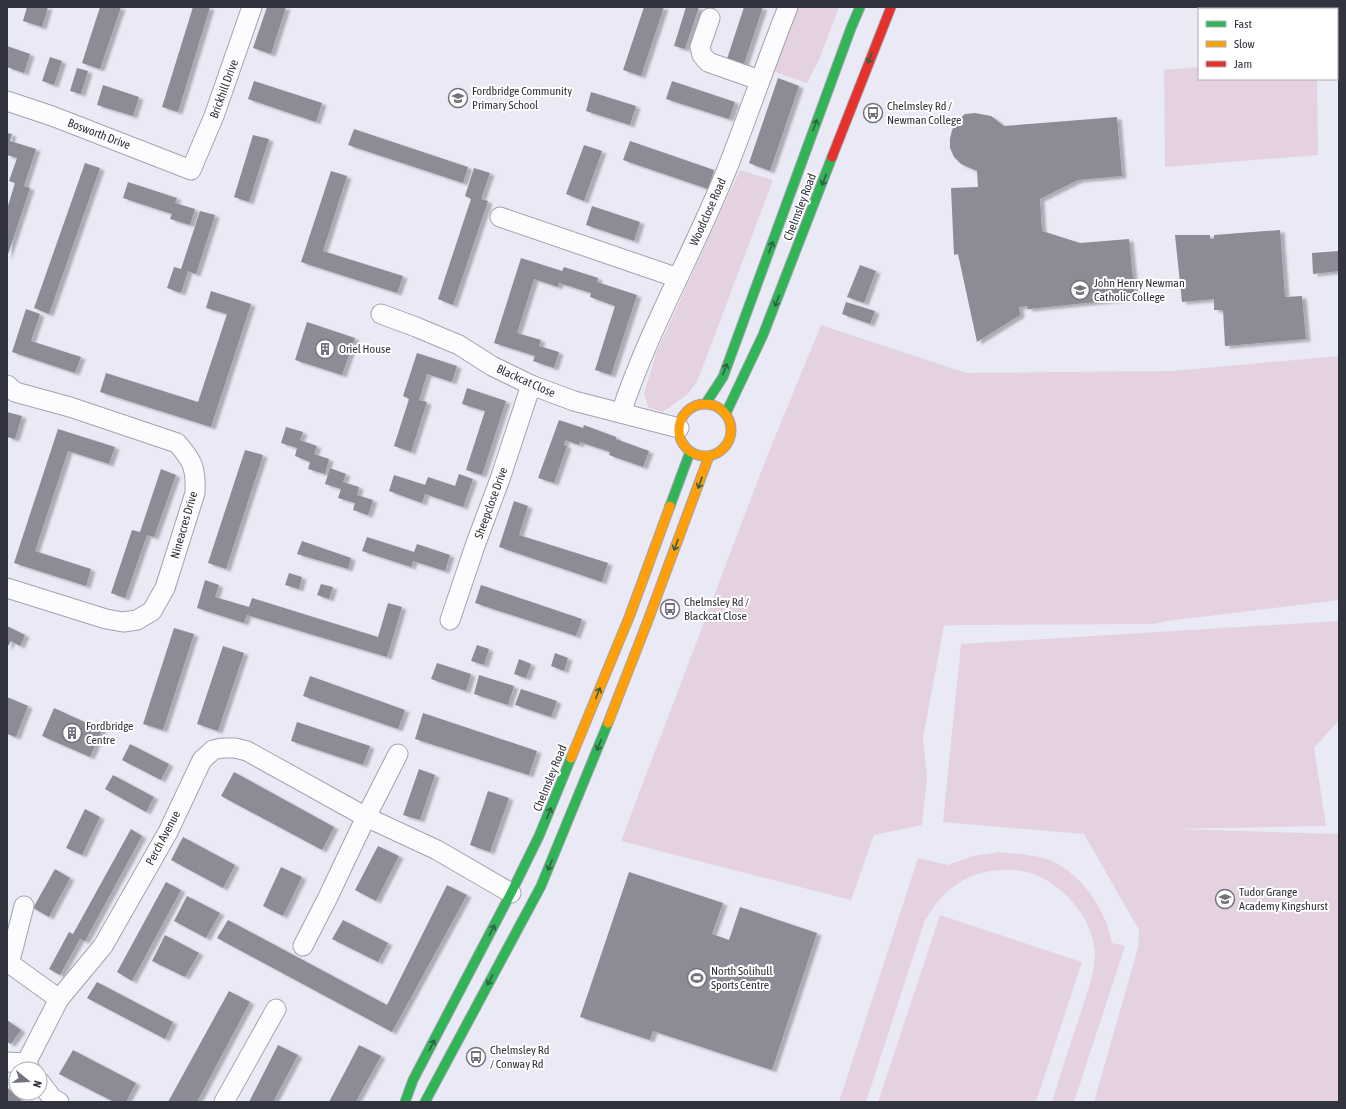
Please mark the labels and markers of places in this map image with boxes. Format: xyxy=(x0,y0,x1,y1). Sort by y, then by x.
place label: Fordbridge Community Primary School xyxy=(472,84,572,112)
school or university icon: Fordbridge Community Primary School xyxy=(447,87,469,109)
place label: Chelmsley Rd / Newman College xyxy=(887,99,961,127)
bus stop icon: Chelmsley Rd / Newman College xyxy=(862,102,884,124)
place label: John Henry Newman Catholic College xyxy=(1094,276,1185,304)
school or university icon: John Henry Newman Catholic College xyxy=(1069,279,1091,301)
building icon: Oriel House xyxy=(314,338,336,360)
place label: Oriel House xyxy=(339,342,391,356)
place label: Chelmsley Rd / Blackcat Close xyxy=(684,595,749,623)
bus stop icon: Chelmsley Rd / Blackcat Close xyxy=(659,598,681,620)
place label: Fordbridge Centre xyxy=(86,719,134,747)
building icon: Fordbridge Centre xyxy=(61,722,83,744)
place label: Tudor Grange Academy Kingshurst xyxy=(1239,885,1329,913)
school or university icon: Tudor Grange Academy Kingshurst xyxy=(1214,888,1236,910)
place label: North Solihull Sports Centre xyxy=(711,964,773,992)
sports icon: North Solihull Sports Centre xyxy=(686,967,708,989)
place label: Chelmsley Rd / Conway Rd xyxy=(490,1043,549,1071)
bus stop icon: Chelmsley Rd / Conway Rd xyxy=(465,1046,487,1068)

